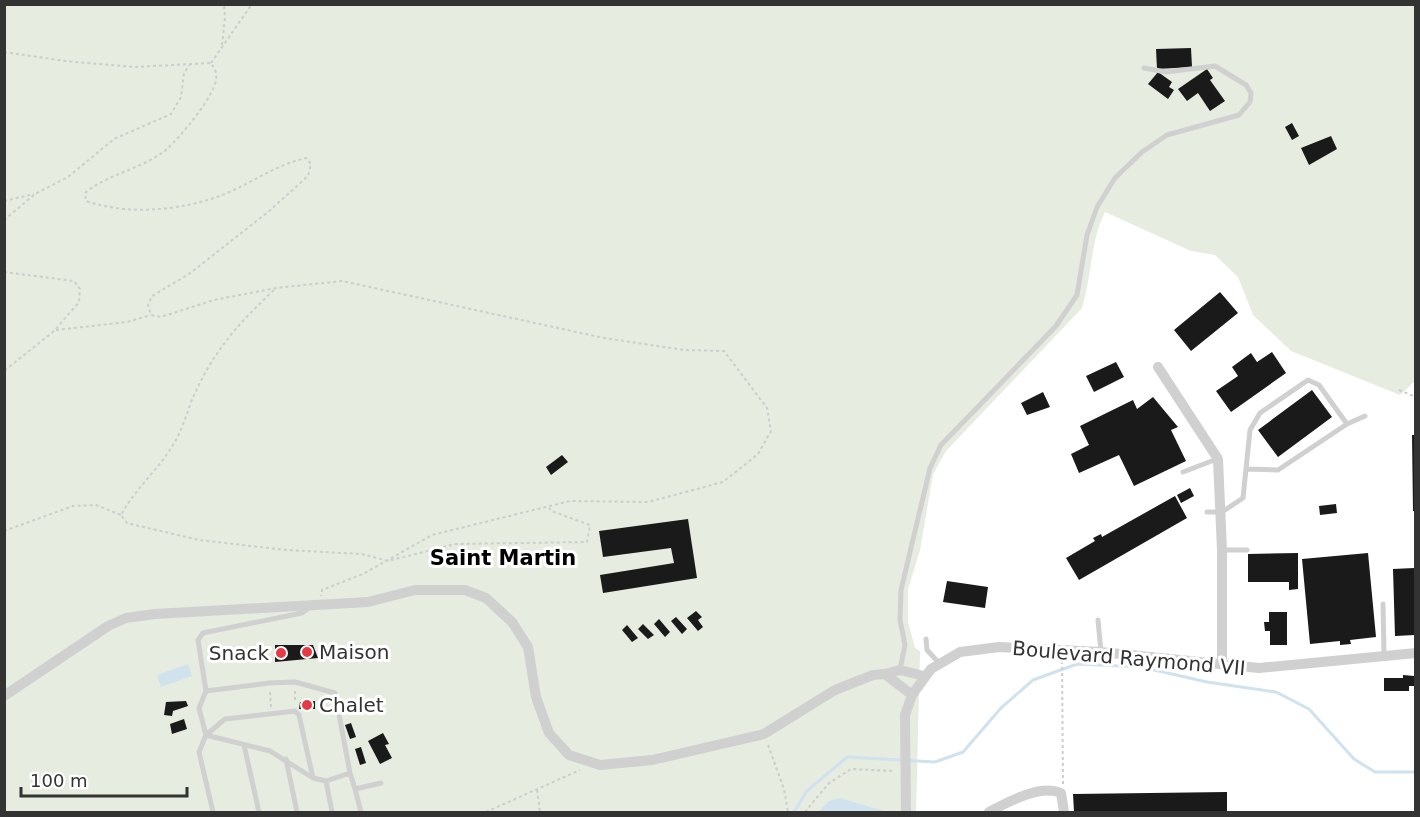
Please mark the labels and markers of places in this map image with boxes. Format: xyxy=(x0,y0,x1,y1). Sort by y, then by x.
place label: Maison xyxy=(319,640,389,664)
place label: Snack xyxy=(209,641,269,665)
marker: Maison xyxy=(300,645,314,659)
marker: Snack xyxy=(274,646,288,660)
place label: Chalet xyxy=(319,693,384,717)
marker: Chalet xyxy=(300,698,314,712)

